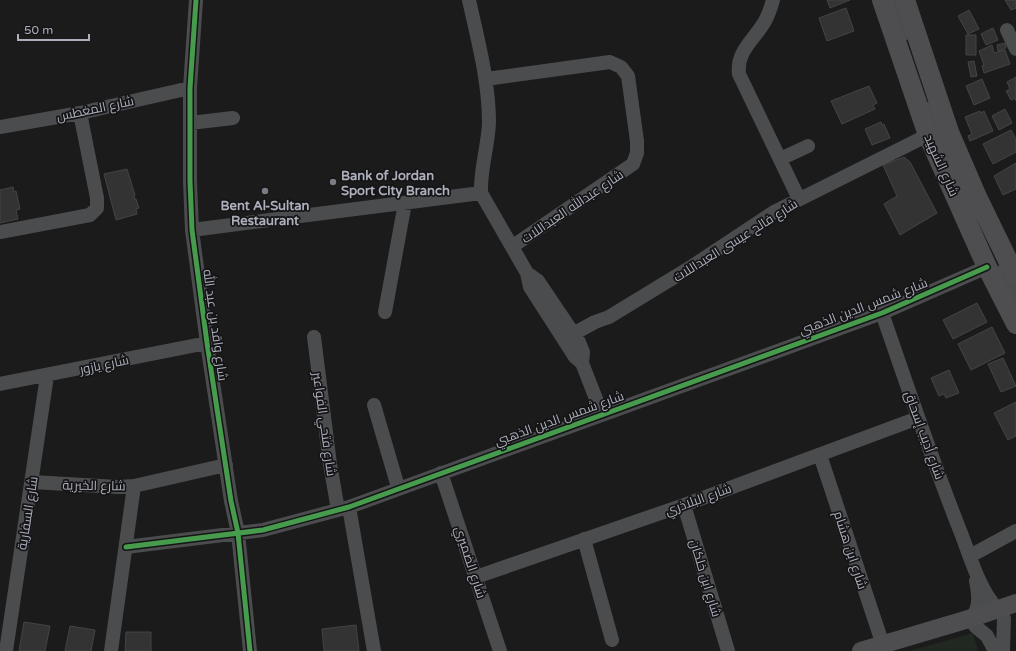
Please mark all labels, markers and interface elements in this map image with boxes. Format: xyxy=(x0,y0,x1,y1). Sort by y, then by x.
scale bar xyxy=(18,16,89,42)
text: 50 m xyxy=(24,23,53,37)
street label: شارع المغطس xyxy=(55,93,135,125)
street label: شارع الشهيد xyxy=(920,132,962,199)
street label: شارع عبدالله العبداللات xyxy=(518,166,627,247)
place label: Bank of Jordan Sport City Branch xyxy=(341,168,450,199)
marker: Bank of Jordan Sport City Branch xyxy=(328,177,338,187)
marker: Bent Al-Sultan Restaurant xyxy=(260,186,270,196)
street label: شارع فالح عيسى العبداللات xyxy=(670,196,801,286)
place label: Bent Al-Sultan Restaurant xyxy=(221,198,309,229)
street label: شارع واقد بن عبد الله xyxy=(199,268,232,382)
street label: شارع شمس الدين الذهبي xyxy=(797,275,931,341)
street label: شارع يازور xyxy=(77,352,130,378)
street label: شارع فتحي الفواعير xyxy=(307,370,339,477)
street label: شارع شمس الدين الذهبي xyxy=(492,388,627,452)
street label: شارع أديب إسحاق xyxy=(901,389,948,482)
street label: شارع السفارية xyxy=(14,475,42,551)
street label: شارع الخيرية xyxy=(62,477,126,495)
street label: شارع البلاذري xyxy=(663,481,734,521)
street label: شارع ابن هشام xyxy=(829,509,870,592)
street label: شارع الضميري xyxy=(449,524,489,601)
street label: شارع ابن خلكان xyxy=(686,538,724,619)

